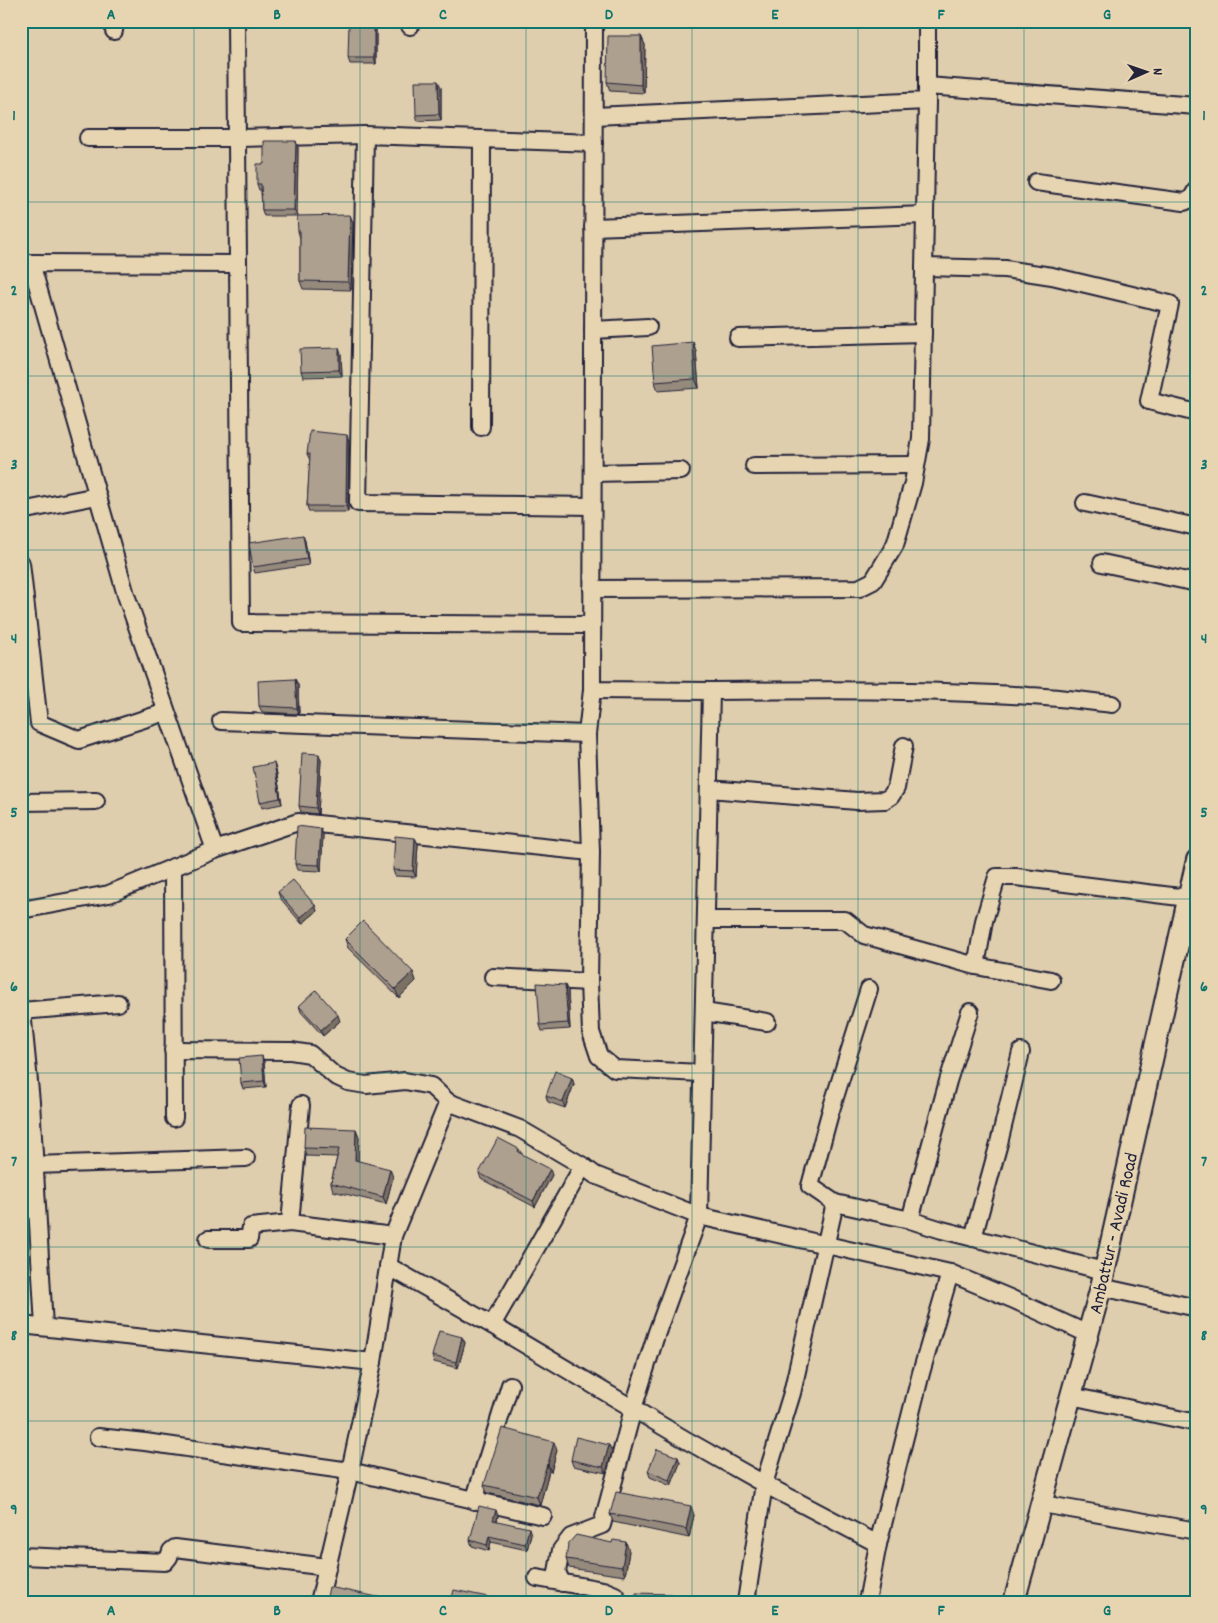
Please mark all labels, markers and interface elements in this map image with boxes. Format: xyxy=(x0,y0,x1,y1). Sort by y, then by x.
text: A xyxy=(107,4,116,27)
text: B xyxy=(273,4,281,27)
text: C xyxy=(439,4,447,27)
text: D xyxy=(605,4,614,27)
text: E xyxy=(771,4,779,27)
text: F xyxy=(937,4,945,27)
text: G xyxy=(1103,4,1111,27)
north arrow xyxy=(1120,48,1170,98)
text: N xyxy=(1147,68,1167,76)
text: 1 xyxy=(12,105,16,128)
text: 1 xyxy=(1202,105,1206,128)
text: 2 xyxy=(11,280,18,303)
text: 2 xyxy=(1201,280,1208,303)
text: 3 xyxy=(10,454,18,477)
text: 3 xyxy=(1200,454,1208,477)
text: 4 xyxy=(11,628,17,651)
text: 4 xyxy=(1201,628,1207,651)
text: 5 xyxy=(10,802,18,825)
text: 5 xyxy=(1200,802,1208,825)
text: 6 xyxy=(10,976,18,999)
text: 6 xyxy=(1200,976,1208,999)
text: 7 xyxy=(11,1151,17,1174)
street label: Ambattur - Avadi Road xyxy=(1084,1151,1147,1317)
text: 7 xyxy=(1201,1151,1207,1174)
text: 8 xyxy=(11,1325,18,1348)
text: 8 xyxy=(1201,1325,1208,1348)
text: 9 xyxy=(10,1499,18,1522)
text: 9 xyxy=(1200,1499,1208,1522)
text: A xyxy=(107,1600,116,1623)
text: B xyxy=(273,1600,281,1623)
text: C xyxy=(439,1600,447,1623)
text: D xyxy=(605,1600,614,1623)
text: E xyxy=(771,1600,779,1623)
text: F xyxy=(937,1600,945,1623)
text: G xyxy=(1103,1600,1111,1623)

